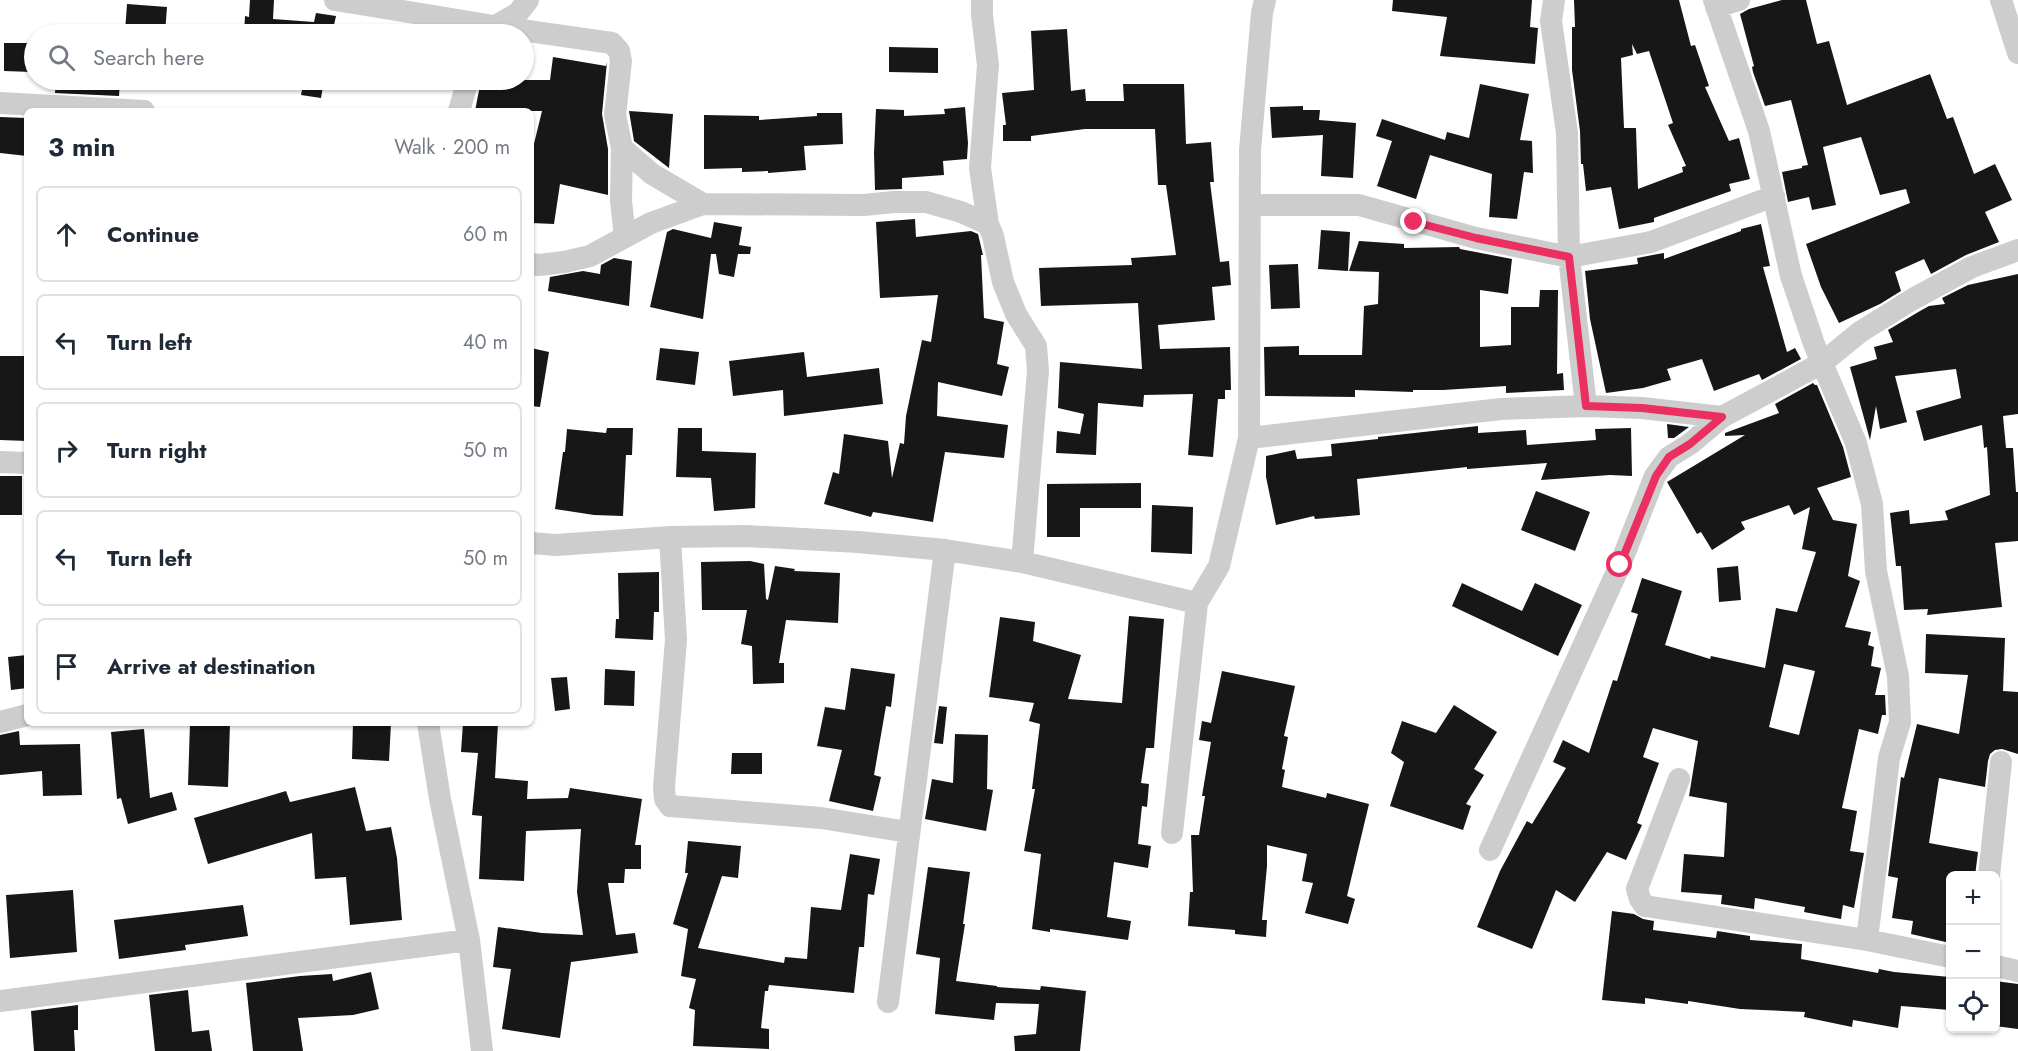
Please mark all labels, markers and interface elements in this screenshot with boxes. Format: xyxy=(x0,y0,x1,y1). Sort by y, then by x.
search box xyxy=(24,24,534,90)
icon: search xyxy=(45,41,78,74)
text: Search here xyxy=(93,41,204,73)
text: 3 min xyxy=(48,128,115,166)
text: Walk · 200 m xyxy=(394,133,510,162)
route end xyxy=(1400,208,1426,234)
icon: ahead xyxy=(50,218,83,251)
text: Continue xyxy=(107,218,199,250)
text: 60 m xyxy=(463,220,508,249)
icon: left xyxy=(50,326,83,359)
text: Turn left xyxy=(107,326,192,358)
text: 40 m xyxy=(463,328,508,357)
icon: right xyxy=(50,434,83,467)
text: Turn right xyxy=(107,434,207,466)
text: 50 m xyxy=(463,436,508,465)
icon: left xyxy=(50,542,83,575)
text: Turn left xyxy=(107,542,192,574)
text: 50 m xyxy=(463,544,508,573)
route start xyxy=(1606,551,1632,577)
icon: arrive xyxy=(50,650,83,683)
text: Arrive at destination xyxy=(107,650,316,682)
map controls xyxy=(1946,871,2000,1033)
button: + xyxy=(1946,871,2000,925)
button: − xyxy=(1946,925,2000,979)
button: locate xyxy=(1946,979,2000,1033)

